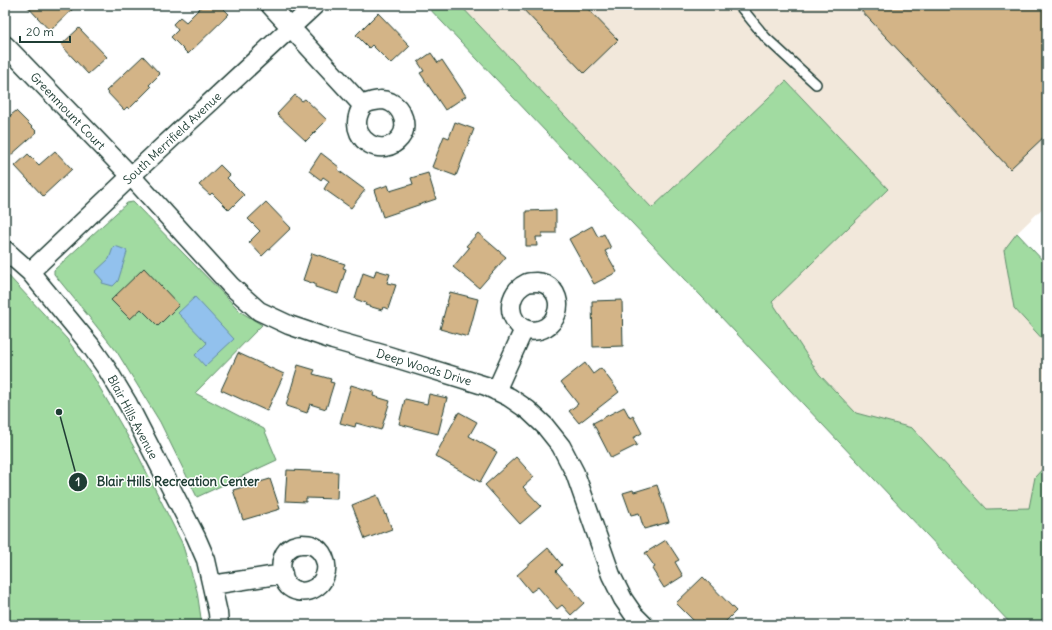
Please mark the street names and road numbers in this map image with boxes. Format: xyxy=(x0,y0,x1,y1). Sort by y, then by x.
street label: Greenmount Court xyxy=(27,69,109,153)
street label: South Merrifield Avenue xyxy=(120,89,224,187)
street label: Deep Woods Drive xyxy=(375,345,473,389)
street label: Blair Hills Avenue xyxy=(105,372,161,462)

